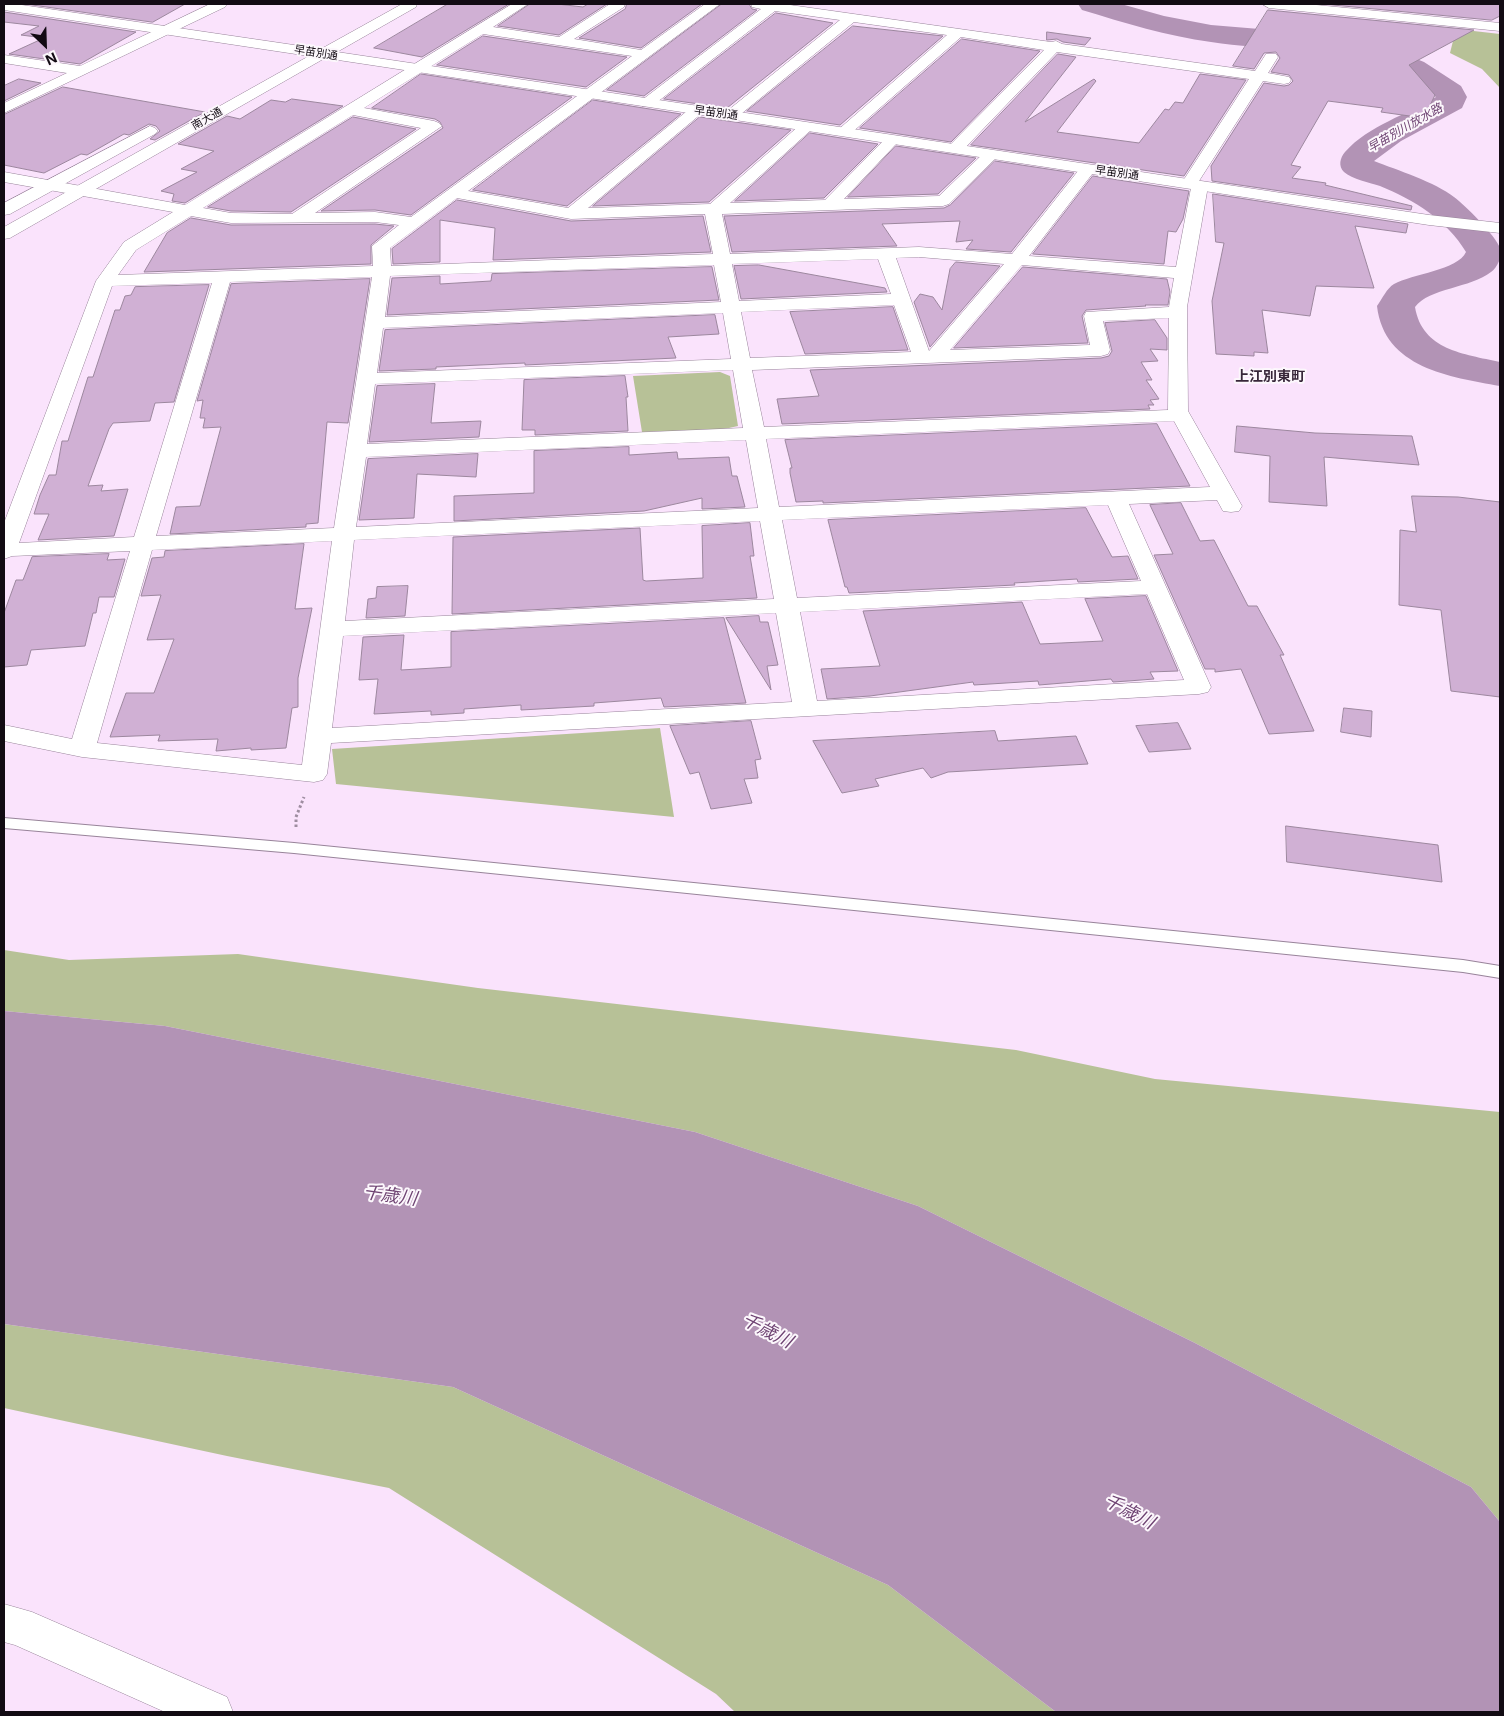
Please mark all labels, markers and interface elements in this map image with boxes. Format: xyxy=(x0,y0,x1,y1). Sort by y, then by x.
north arrow xyxy=(20,20,70,70)
street label: 早苗別通 xyxy=(293,43,339,63)
text: N xyxy=(43,49,60,69)
water label: 早苗別川放水路 xyxy=(1365,101,1445,155)
street label: 早苗別通 xyxy=(693,103,739,123)
street label: 南大通 xyxy=(189,105,225,133)
street label: 早苗別通 xyxy=(1094,163,1140,183)
district label: 上江別東町 xyxy=(1235,369,1305,385)
water label: 千歳川 xyxy=(362,1182,418,1210)
water label: 千歳川 xyxy=(738,1309,796,1353)
water label: 千歳川 xyxy=(1100,1490,1158,1534)

